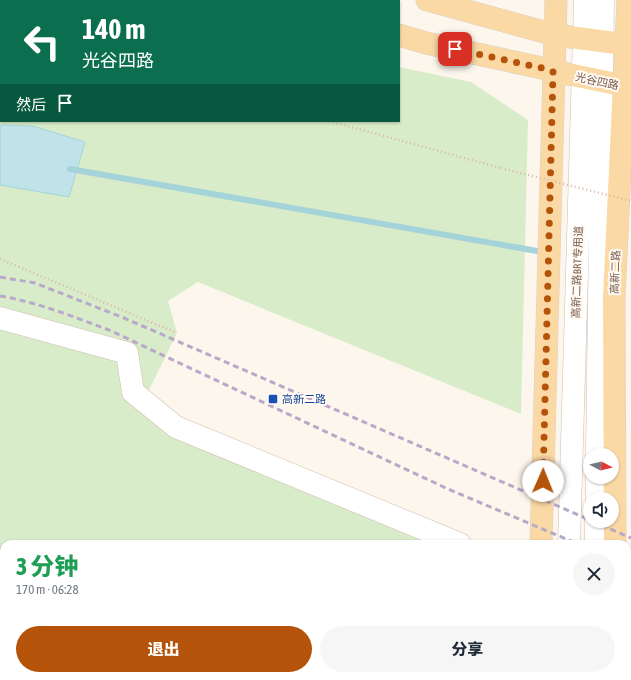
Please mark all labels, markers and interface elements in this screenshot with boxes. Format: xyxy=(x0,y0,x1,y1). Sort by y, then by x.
text: 140 m xyxy=(82,13,145,45)
icon: left xyxy=(16,16,68,68)
pin xyxy=(438,32,472,66)
icon: arrive xyxy=(444,38,466,60)
text: 光谷四路 xyxy=(82,50,154,71)
street label: 光谷四路 xyxy=(574,71,620,91)
icon: arrive xyxy=(54,92,76,114)
text: 然后 xyxy=(16,96,46,113)
street label: 高新二路BRT专用道 xyxy=(569,226,585,318)
street label: 高新二路 xyxy=(608,250,622,294)
marker: 高新二路 xyxy=(267,393,279,405)
place label: 高新二路 xyxy=(282,393,326,405)
north arrow xyxy=(583,448,619,484)
map controls xyxy=(583,448,619,528)
position arrow xyxy=(522,460,564,502)
button: sound xyxy=(583,492,619,528)
text: 3 分钟 xyxy=(16,553,79,580)
button: close xyxy=(573,553,615,595)
text: 170 m · 06:28 xyxy=(16,582,79,597)
button: 退出 xyxy=(16,626,312,672)
button: 分享 xyxy=(320,626,615,672)

